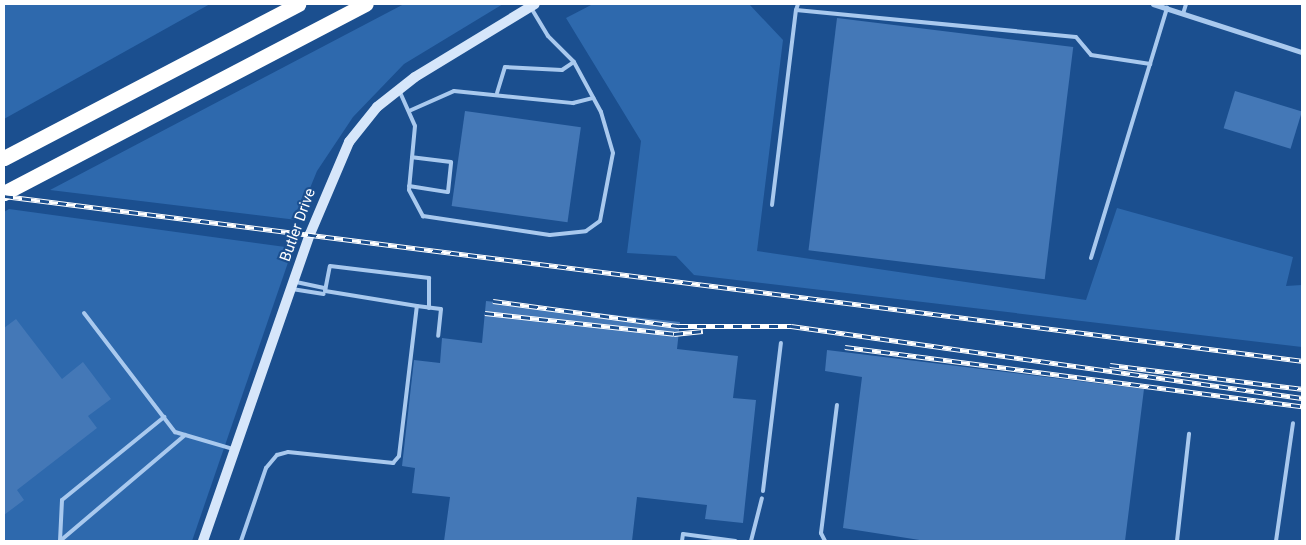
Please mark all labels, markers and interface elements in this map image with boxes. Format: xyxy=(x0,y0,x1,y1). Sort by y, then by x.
street label: Butler Drive xyxy=(276,186,320,264)

